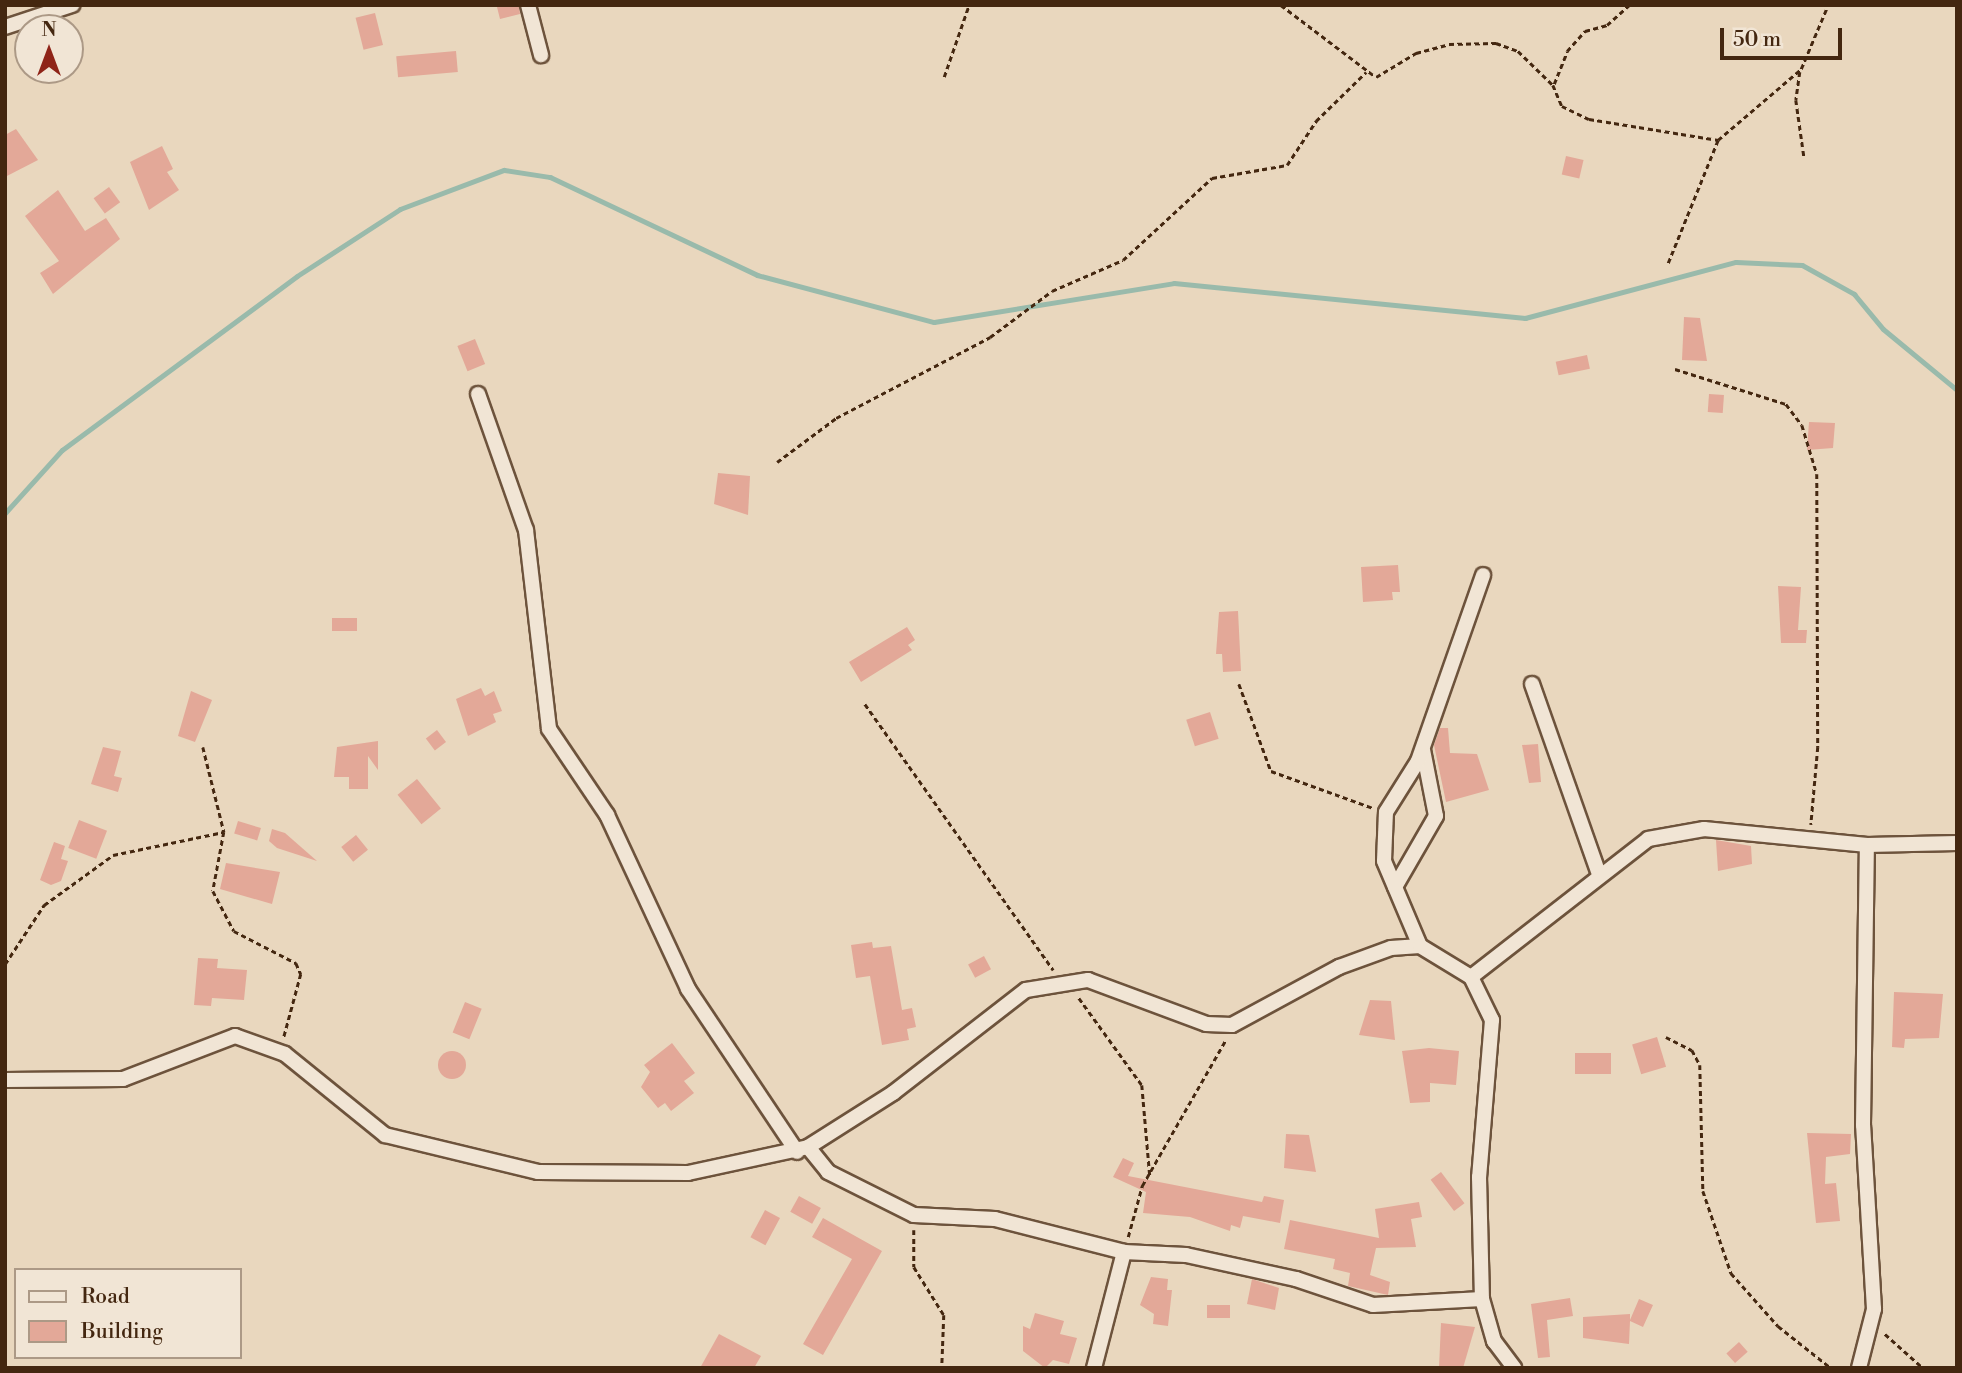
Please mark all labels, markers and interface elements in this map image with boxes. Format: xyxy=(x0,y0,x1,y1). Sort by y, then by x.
north arrow xyxy=(14,14,84,84)
scale bar xyxy=(1724,14,1846,58)
text: N xyxy=(41,18,57,42)
text: 50 m xyxy=(1733,27,1781,53)
legend xyxy=(14,1268,242,1359)
text: Road xyxy=(81,1284,130,1310)
text: Building xyxy=(81,1319,163,1345)

